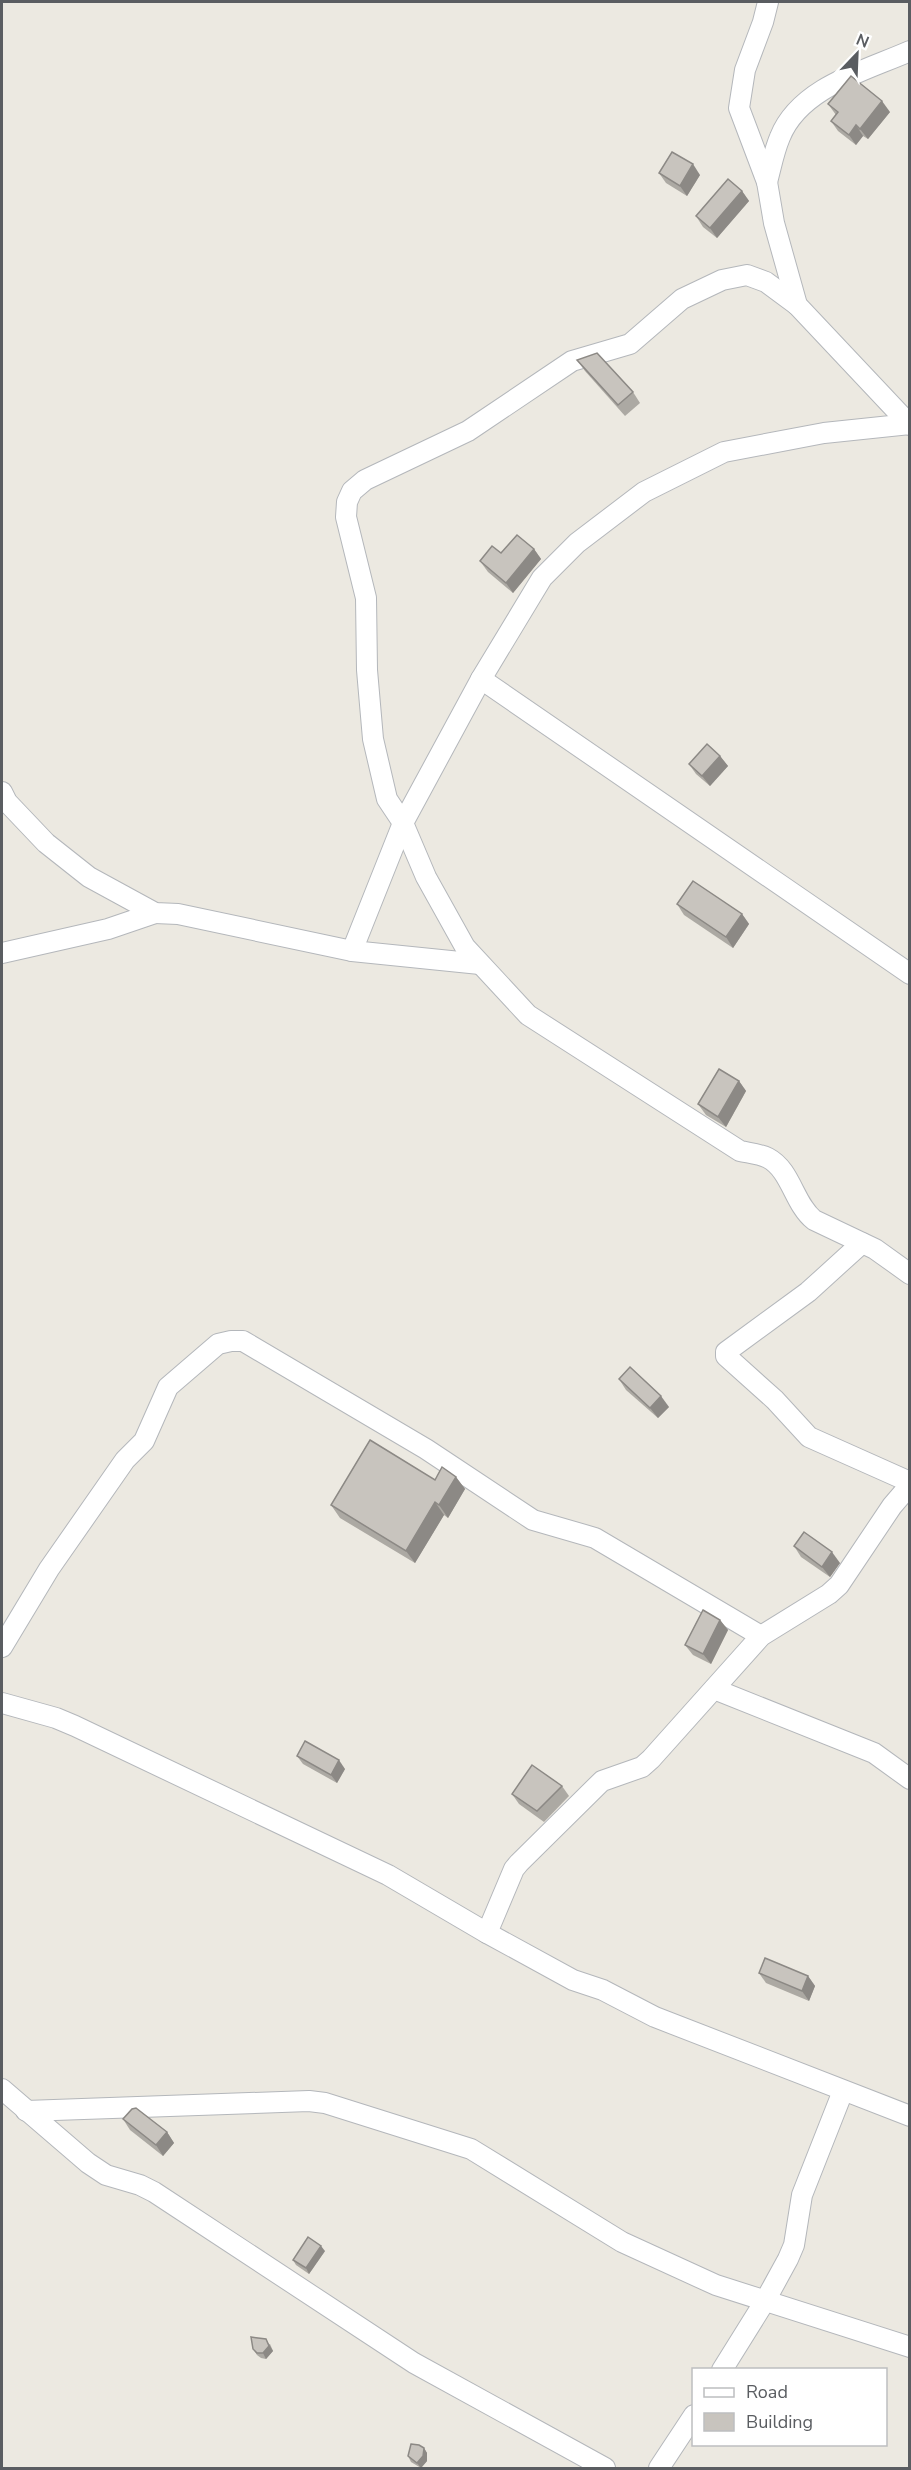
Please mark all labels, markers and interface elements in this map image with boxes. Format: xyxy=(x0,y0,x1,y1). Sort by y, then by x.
north arrow xyxy=(827,24,887,84)
text: N xyxy=(853,29,872,54)
legend xyxy=(692,2368,887,2446)
text: Road xyxy=(746,2380,788,2404)
text: Building xyxy=(746,2410,813,2434)

